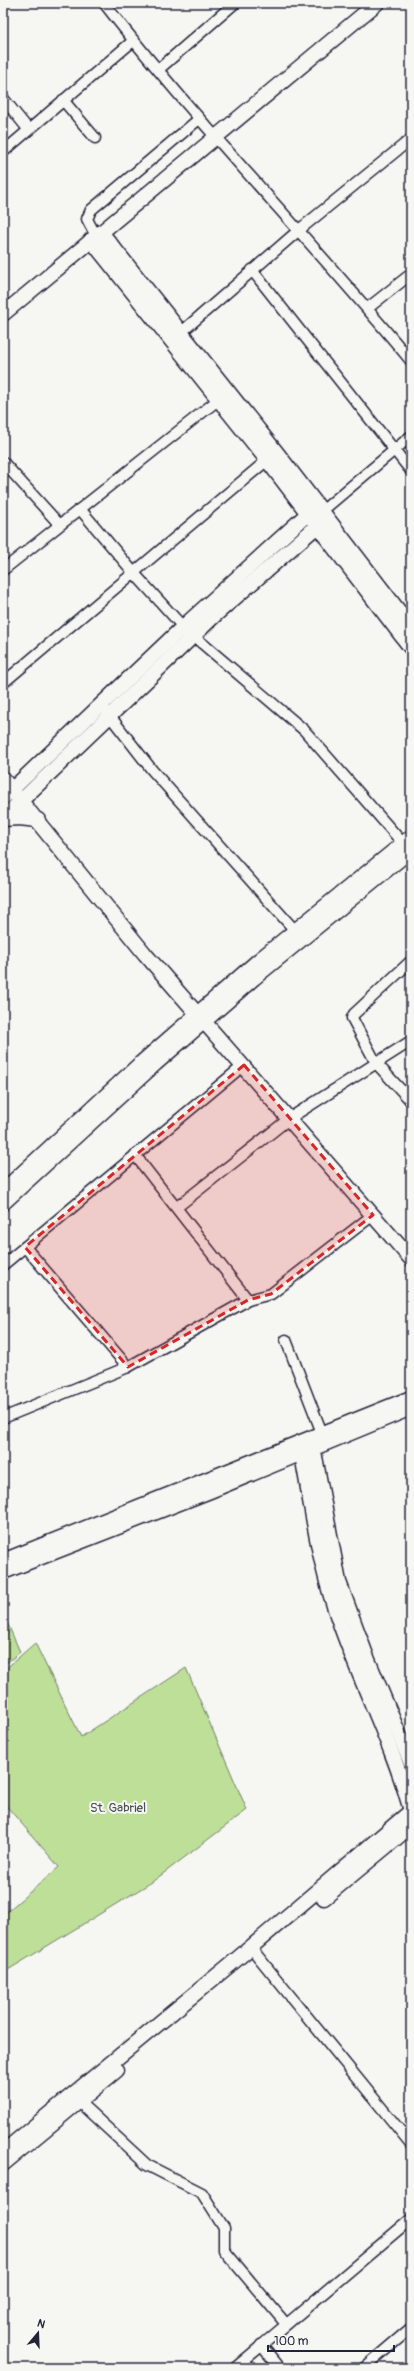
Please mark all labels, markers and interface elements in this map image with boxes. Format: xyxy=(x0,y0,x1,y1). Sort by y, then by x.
park label: St. Gabriel xyxy=(90,1800,146,1816)
north arrow xyxy=(18,2313,58,2353)
text: N xyxy=(35,2317,47,2332)
scale bar xyxy=(268,2327,394,2353)
text: 100 m xyxy=(274,2334,309,2349)

